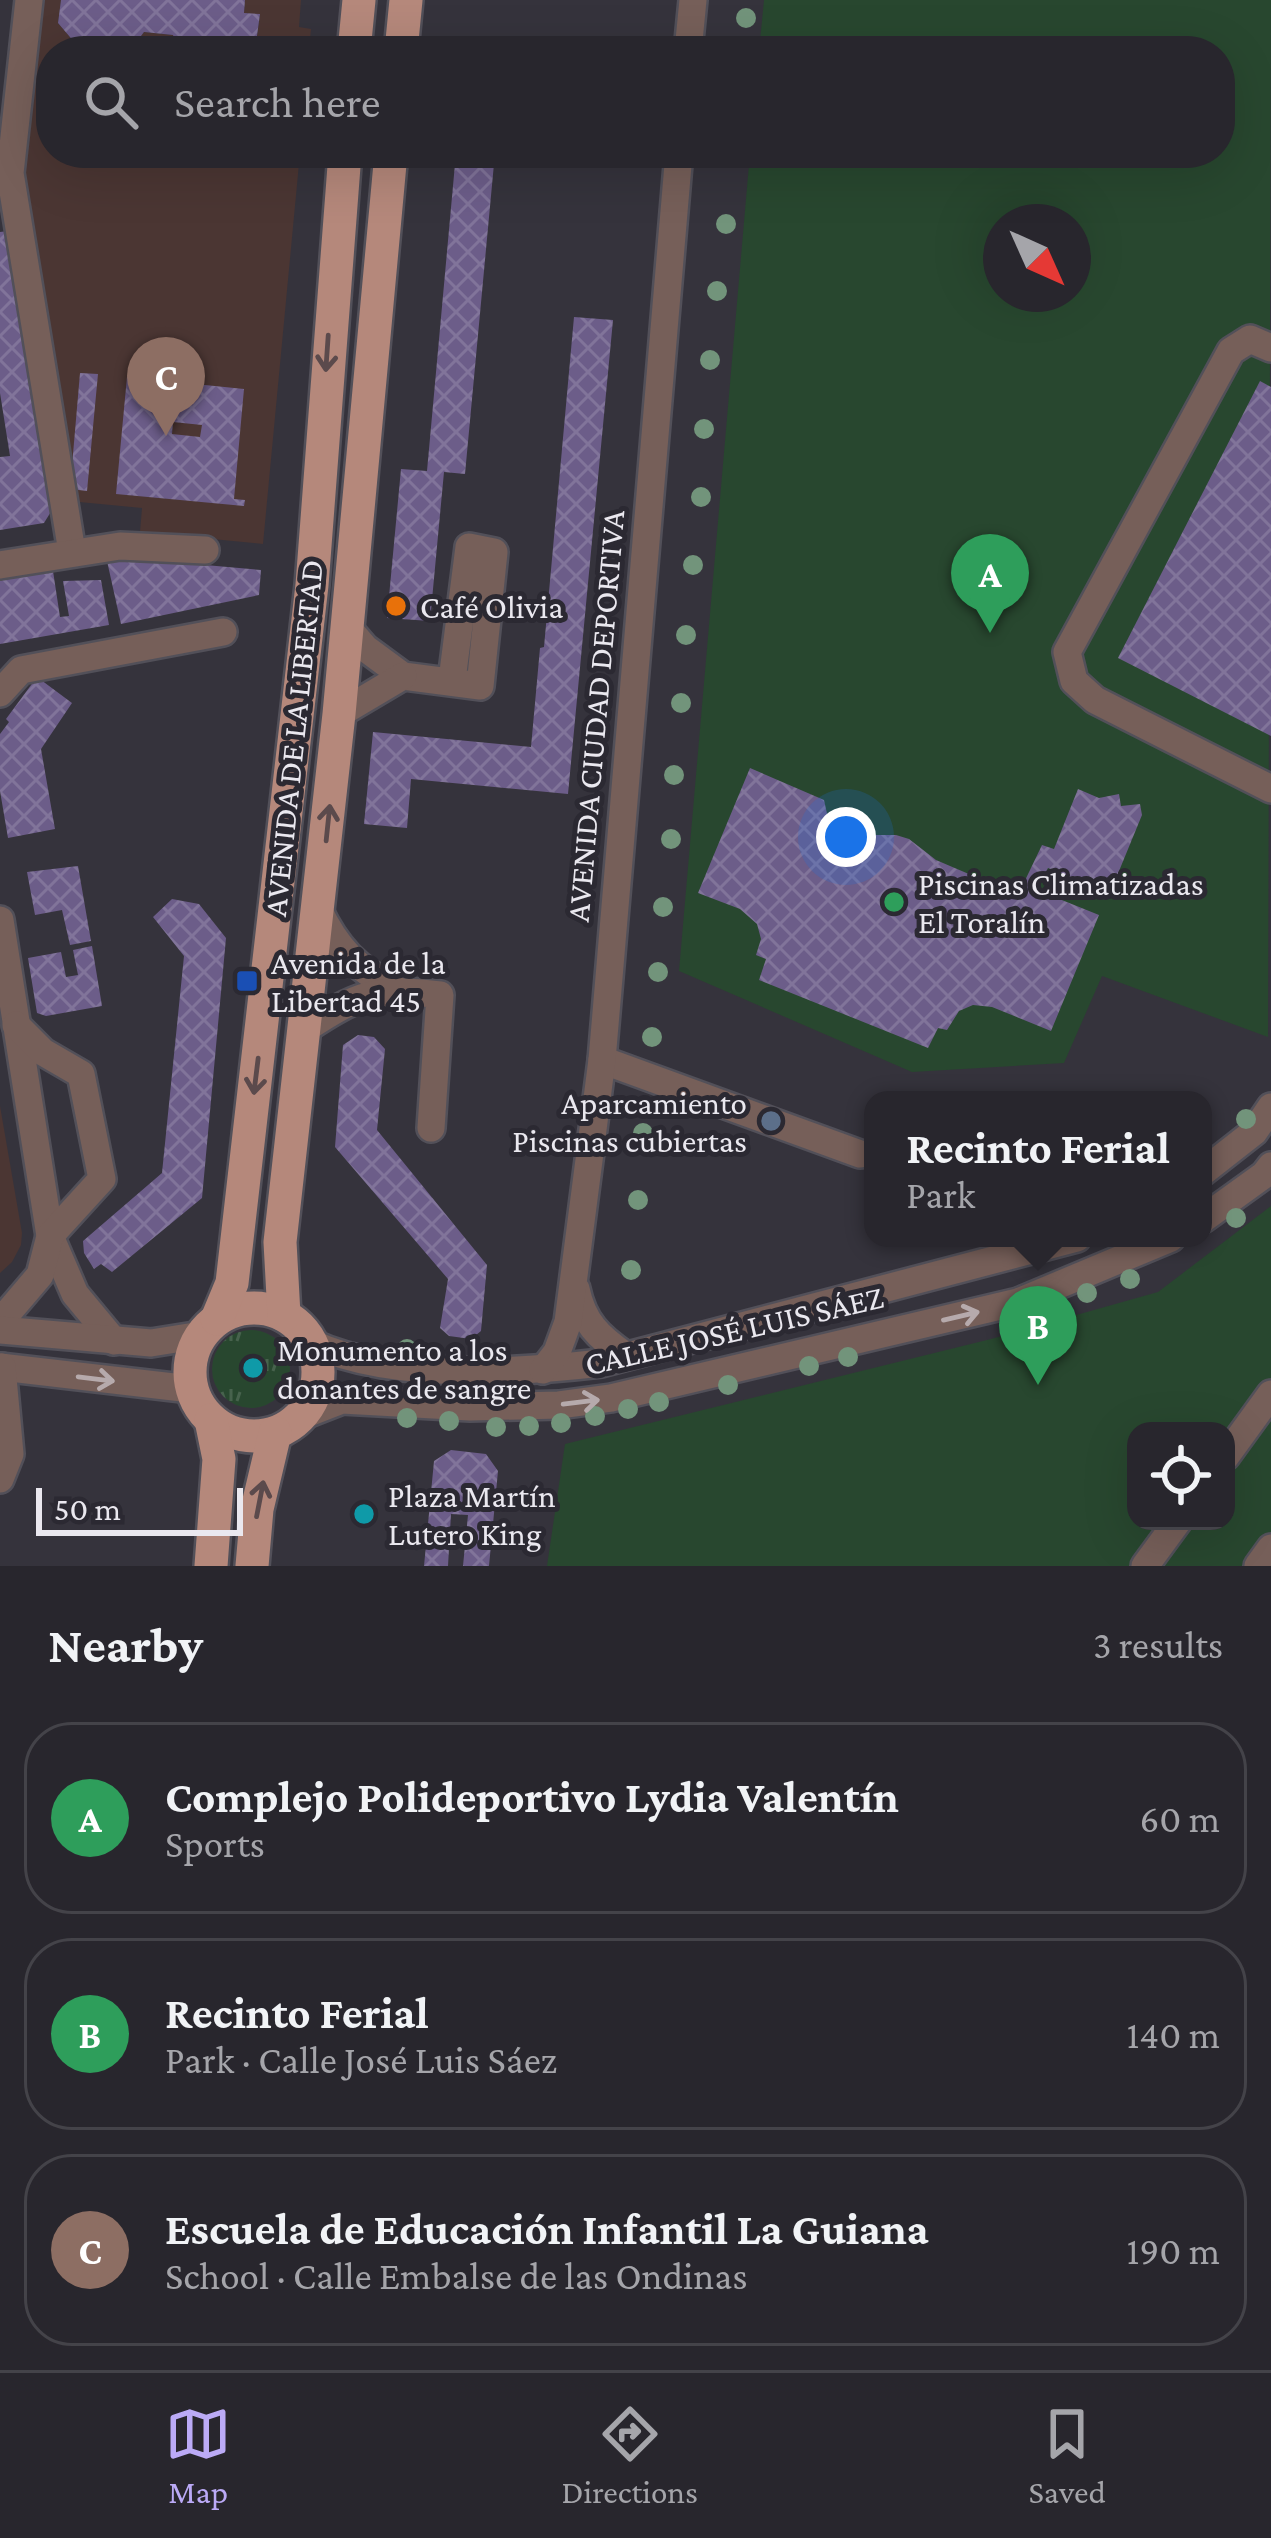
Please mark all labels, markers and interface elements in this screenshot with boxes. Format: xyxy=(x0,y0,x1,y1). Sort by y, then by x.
search box xyxy=(36,36,1235,168)
icon: search xyxy=(78,69,144,135)
text: Search here xyxy=(174,77,381,127)
north arrow xyxy=(983,204,1091,312)
one-way arrow xyxy=(316,333,339,372)
pin: C xyxy=(127,337,205,436)
street label: AVENIDA CIUDAD DEPORTIVA xyxy=(559,508,631,923)
pin: A xyxy=(951,534,1029,633)
street label: AVENIDA DE LA LIBERTAD xyxy=(256,558,330,918)
place label: Café Olivia xyxy=(420,588,563,625)
marker: Café Olivia xyxy=(383,593,409,619)
one-way arrow xyxy=(317,804,339,843)
your location xyxy=(816,807,876,867)
place label: Piscinas Climatizadas El Toralín xyxy=(918,865,1204,940)
marker: Piscinas Climatizadas El Toralín xyxy=(881,889,907,915)
place label: Avenida de la Libertad 45 xyxy=(271,944,446,1019)
marker: Avenida de la Libertad 45 xyxy=(234,968,260,994)
one-way arrow xyxy=(245,1055,267,1094)
place label: Aparcamiento Piscinas cubiertas xyxy=(512,1084,747,1159)
popup xyxy=(864,1091,1212,1247)
marker: Aparcamiento Piscinas cubiertas xyxy=(758,1108,784,1134)
text: Recinto Ferial xyxy=(906,1123,1170,1173)
text: Park xyxy=(906,1173,975,1216)
street label: CALLE JOSÉ LUIS SÁEZ xyxy=(581,1278,887,1382)
pin: B xyxy=(999,1286,1077,1385)
one-way arrow xyxy=(942,1304,980,1326)
place label: Monumento a los donantes de sangre xyxy=(277,1331,531,1406)
marker: Monumento a los donantes de sangre xyxy=(240,1355,266,1381)
one-way arrow xyxy=(76,1368,115,1390)
one-way arrow xyxy=(561,1390,600,1412)
map controls xyxy=(1127,1422,1235,1530)
button: locate xyxy=(1127,1422,1235,1530)
place label: Plaza Martín Lutero King xyxy=(388,1477,556,1552)
one-way arrow xyxy=(250,1480,272,1519)
scale bar xyxy=(36,1482,243,1535)
text: 50 m xyxy=(54,1490,121,1527)
marker: Plaza Martín Lutero King xyxy=(351,1501,377,1527)
text: Nearby xyxy=(48,1616,203,1673)
text: 3 results xyxy=(1093,1623,1223,1666)
text: Complejo Polideportivo Lydia Valentín xyxy=(165,1772,899,1822)
text: A xyxy=(78,1797,102,1840)
text: 60 m xyxy=(1139,1797,1220,1840)
text: Sports xyxy=(165,1822,265,1865)
text: Recinto Ferial xyxy=(165,1988,429,2038)
text: B xyxy=(79,2013,101,2056)
text: 140 m xyxy=(1126,2013,1220,2056)
text: Park · Calle José Luis Sáez xyxy=(165,2038,557,2081)
text: Escuela de Educación Infantil La Guiana xyxy=(165,2204,929,2254)
text: C xyxy=(78,2229,102,2272)
text: 190 m xyxy=(1127,2229,1220,2272)
text: School · Calle Embalse de las Ondinas xyxy=(165,2254,748,2297)
tab: Map xyxy=(165,2401,231,2510)
tab: Directions xyxy=(562,2401,698,2510)
tab: Saved xyxy=(1028,2401,1106,2510)

